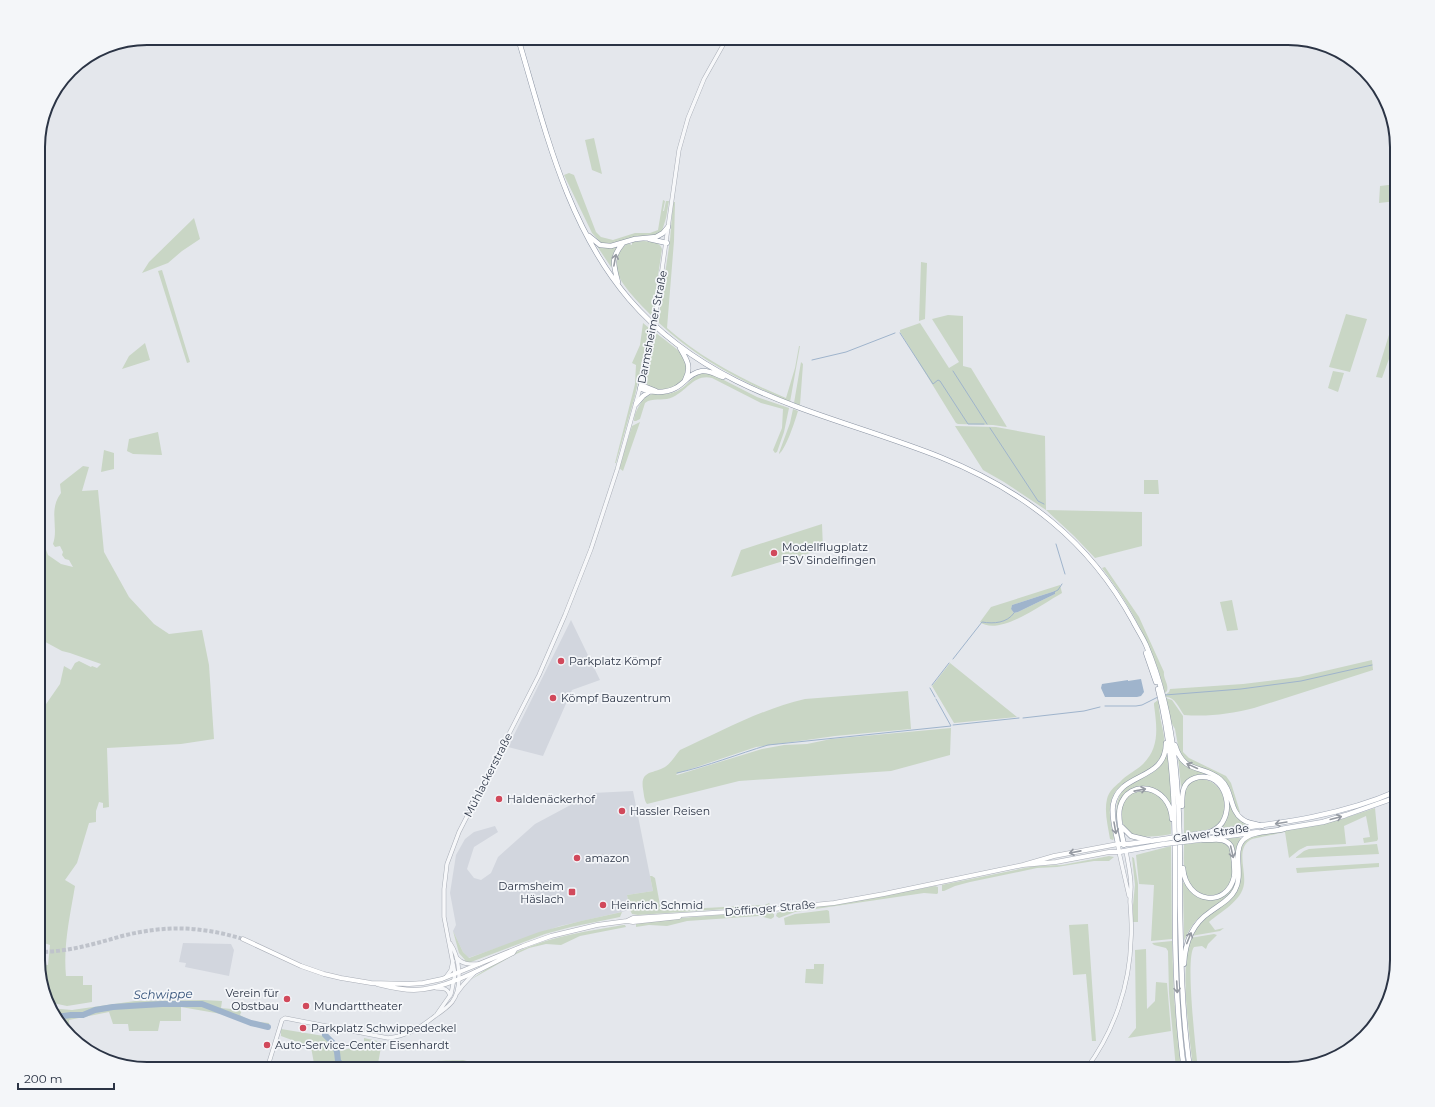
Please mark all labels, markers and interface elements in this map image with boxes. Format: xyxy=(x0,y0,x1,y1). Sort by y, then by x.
one-way arrow xyxy=(611,254,619,267)
street label: Darmsheimer Straße xyxy=(634,269,670,385)
place label: Modellflugplatz FSV Sindelfingen xyxy=(782,540,876,567)
marker: Modellflugplatz FSV Sindelfingen xyxy=(769,548,779,558)
place label: Parkplatz Kömpf xyxy=(569,654,663,668)
marker: Parkplatz Kömpf xyxy=(556,656,566,666)
place label: Kömpf Bauzentrum xyxy=(561,691,671,705)
marker: Kömpf Bauzentrum xyxy=(548,693,558,703)
street label: Mühlackerstraße xyxy=(461,730,515,819)
one-way arrow xyxy=(1186,762,1198,769)
one-way arrow xyxy=(1133,786,1146,794)
place label: Haldenäckerhof xyxy=(507,792,596,806)
marker: Haldenäckerhof xyxy=(494,794,504,804)
place label: Hassler Reisen xyxy=(630,804,710,818)
marker: Hassler Reisen xyxy=(617,806,627,816)
one-way arrow xyxy=(1330,814,1343,821)
one-way arrow xyxy=(1274,819,1287,827)
one-way arrow xyxy=(1111,821,1119,834)
street label: Calwer Straße xyxy=(1172,821,1250,845)
one-way arrow xyxy=(1228,845,1236,858)
one-way arrow xyxy=(1069,848,1082,856)
place label: amazon xyxy=(585,851,630,865)
marker: amazon xyxy=(572,853,582,863)
place label: Darmsheim Häslach xyxy=(498,879,564,906)
marker: Darmsheim Häslach xyxy=(567,887,577,897)
street label: Döffinger Straße xyxy=(724,897,816,919)
place label: Heinrich Schmid xyxy=(611,898,703,912)
marker: Heinrich Schmid xyxy=(598,900,608,910)
one-way arrow xyxy=(1186,932,1193,944)
one-way arrow xyxy=(1173,980,1181,993)
water label: Schwippe xyxy=(133,986,193,1002)
place label: Verein für Obstbau xyxy=(226,986,279,1013)
marker: Verein für Obstbau xyxy=(282,994,292,1004)
place label: Mundarttheater xyxy=(314,999,402,1013)
marker: Mundarttheater xyxy=(301,1001,311,1011)
place label: Parkplatz Schwippedeckel xyxy=(311,1021,456,1035)
marker: Parkplatz Schwippedeckel xyxy=(298,1023,308,1033)
place label: Auto-Service-Center Eisenhardt xyxy=(275,1038,450,1052)
marker: Auto-Service-Center Eisenhardt xyxy=(262,1040,272,1050)
scale bar xyxy=(18,1065,114,1091)
text: 200 m xyxy=(24,1071,63,1086)

